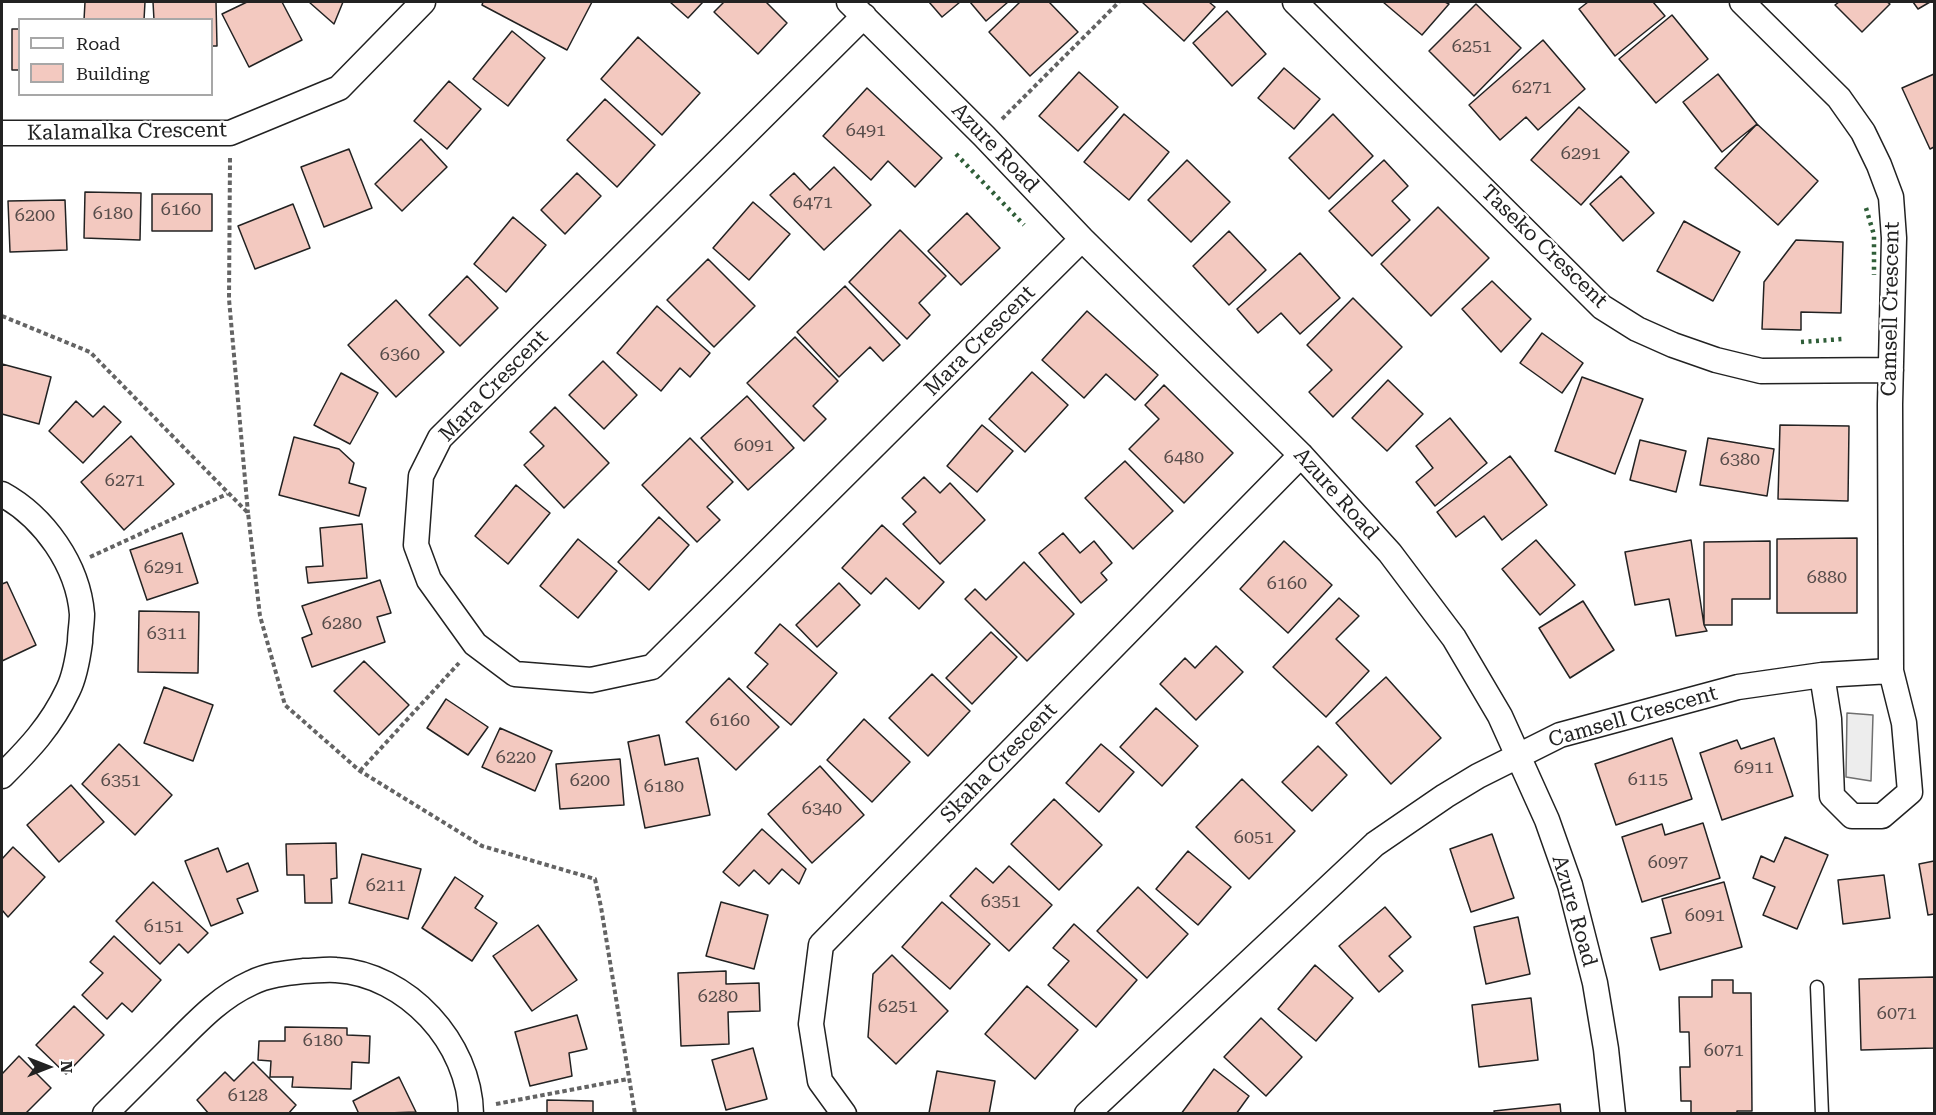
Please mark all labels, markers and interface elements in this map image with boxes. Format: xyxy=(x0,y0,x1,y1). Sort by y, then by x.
legend xyxy=(18,18,213,96)
text: Road xyxy=(76,33,120,54)
house number: 6251 xyxy=(1452,36,1492,58)
text: Building xyxy=(76,63,150,84)
house number: 6271 xyxy=(1512,77,1552,99)
street label: Azure Road xyxy=(946,98,1044,198)
street label: Kalamalka Crescent xyxy=(27,118,227,146)
house number: 6491 xyxy=(846,120,886,142)
house number: 6291 xyxy=(1561,143,1601,165)
street label: Taseko Crescent xyxy=(1476,180,1612,314)
house number: 6471 xyxy=(793,192,833,214)
house number: 6160 xyxy=(161,199,201,221)
house number: 6180 xyxy=(93,203,133,225)
house number: 6200 xyxy=(15,205,55,227)
street label: Camsell Crescent xyxy=(1877,221,1905,397)
street label: Mara Crescent xyxy=(919,280,1041,402)
street label: Mara Crescent xyxy=(434,325,554,447)
house number: 6360 xyxy=(380,344,420,366)
house number: 6091 xyxy=(734,435,774,457)
street label: Azure Road xyxy=(1288,443,1384,545)
house number: 6480 xyxy=(1164,447,1204,469)
house number: 6380 xyxy=(1720,449,1760,471)
house number: 6271 xyxy=(105,470,145,492)
house number: 6291 xyxy=(144,557,184,579)
house number: 6880 xyxy=(1807,567,1847,589)
house number: 6160 xyxy=(1267,573,1307,595)
house number: 6280 xyxy=(322,613,362,635)
house number: 6311 xyxy=(147,623,187,645)
street label: Camsell Crescent xyxy=(1546,681,1720,753)
street label: Skaha Crescent xyxy=(935,698,1063,828)
house number: 6160 xyxy=(710,710,750,732)
house number: 6220 xyxy=(496,747,536,769)
house number: 6911 xyxy=(1734,757,1774,779)
house number: 6115 xyxy=(1628,769,1668,791)
house number: 6351 xyxy=(101,770,141,792)
house number: 6200 xyxy=(570,770,610,792)
house number: 6180 xyxy=(644,776,684,798)
house number: 6340 xyxy=(802,798,842,820)
house number: 6051 xyxy=(1234,827,1274,849)
street label: Azure Road xyxy=(1546,852,1602,970)
house number: 6097 xyxy=(1648,852,1688,874)
house number: 6211 xyxy=(366,875,406,897)
house number: 6351 xyxy=(981,891,1021,913)
house number: 6091 xyxy=(1685,905,1725,927)
house number: 6151 xyxy=(144,916,184,938)
house number: 6280 xyxy=(698,986,738,1008)
house number: 6251 xyxy=(878,996,918,1018)
house number: 6071 xyxy=(1877,1003,1917,1025)
house number: 6180 xyxy=(303,1030,343,1052)
north arrow xyxy=(18,1037,78,1097)
house number: 6071 xyxy=(1704,1040,1744,1062)
text: N xyxy=(57,1061,76,1073)
house number: 6128 xyxy=(228,1085,268,1107)

